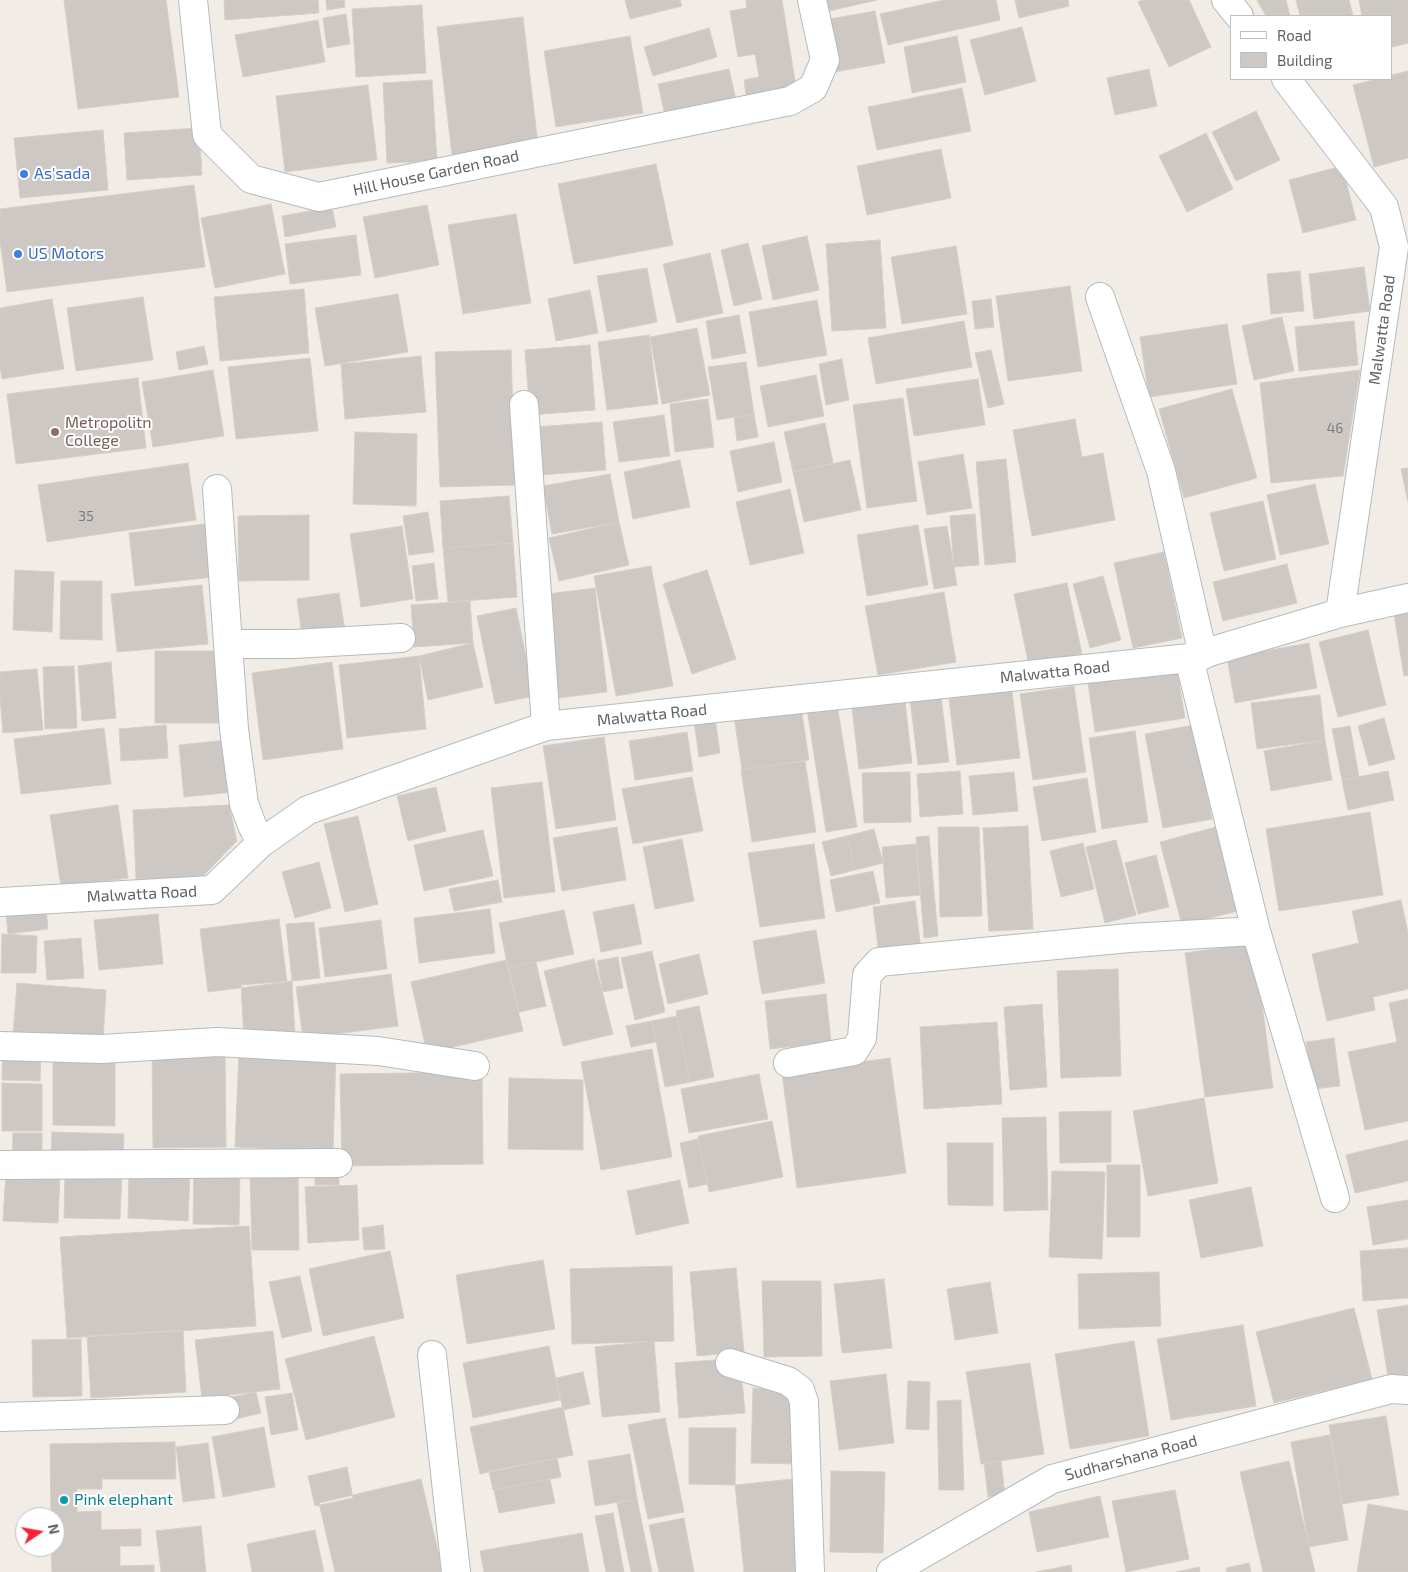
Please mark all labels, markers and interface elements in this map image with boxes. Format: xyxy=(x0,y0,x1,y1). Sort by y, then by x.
legend xyxy=(1230,15,1393,80)
text: Road xyxy=(1277,26,1312,44)
text: Building xyxy=(1277,51,1332,69)
street label: Hill House Garden Road xyxy=(351,146,521,200)
place label: As'sada xyxy=(34,164,90,184)
marker: As'sada xyxy=(18,168,30,180)
place label: US Motors xyxy=(28,244,104,264)
marker: US Motors xyxy=(12,248,24,260)
street label: Malwatta Road xyxy=(1365,274,1399,386)
place label: Metropolitn College xyxy=(65,413,151,451)
house number: 46 xyxy=(1327,420,1343,436)
marker: Metropolitn College xyxy=(49,426,61,438)
house number: 35 xyxy=(78,508,94,524)
street label: Malwatta Road xyxy=(999,657,1111,687)
street label: Malwatta Road xyxy=(596,700,708,730)
street label: Malwatta Road xyxy=(86,882,198,906)
street label: Sudharshana Road xyxy=(1063,1431,1199,1485)
place label: Pink elephant xyxy=(74,1490,173,1510)
marker: Pink elephant xyxy=(58,1494,70,1506)
north arrow xyxy=(15,1507,65,1557)
text: N xyxy=(45,1522,64,1536)

